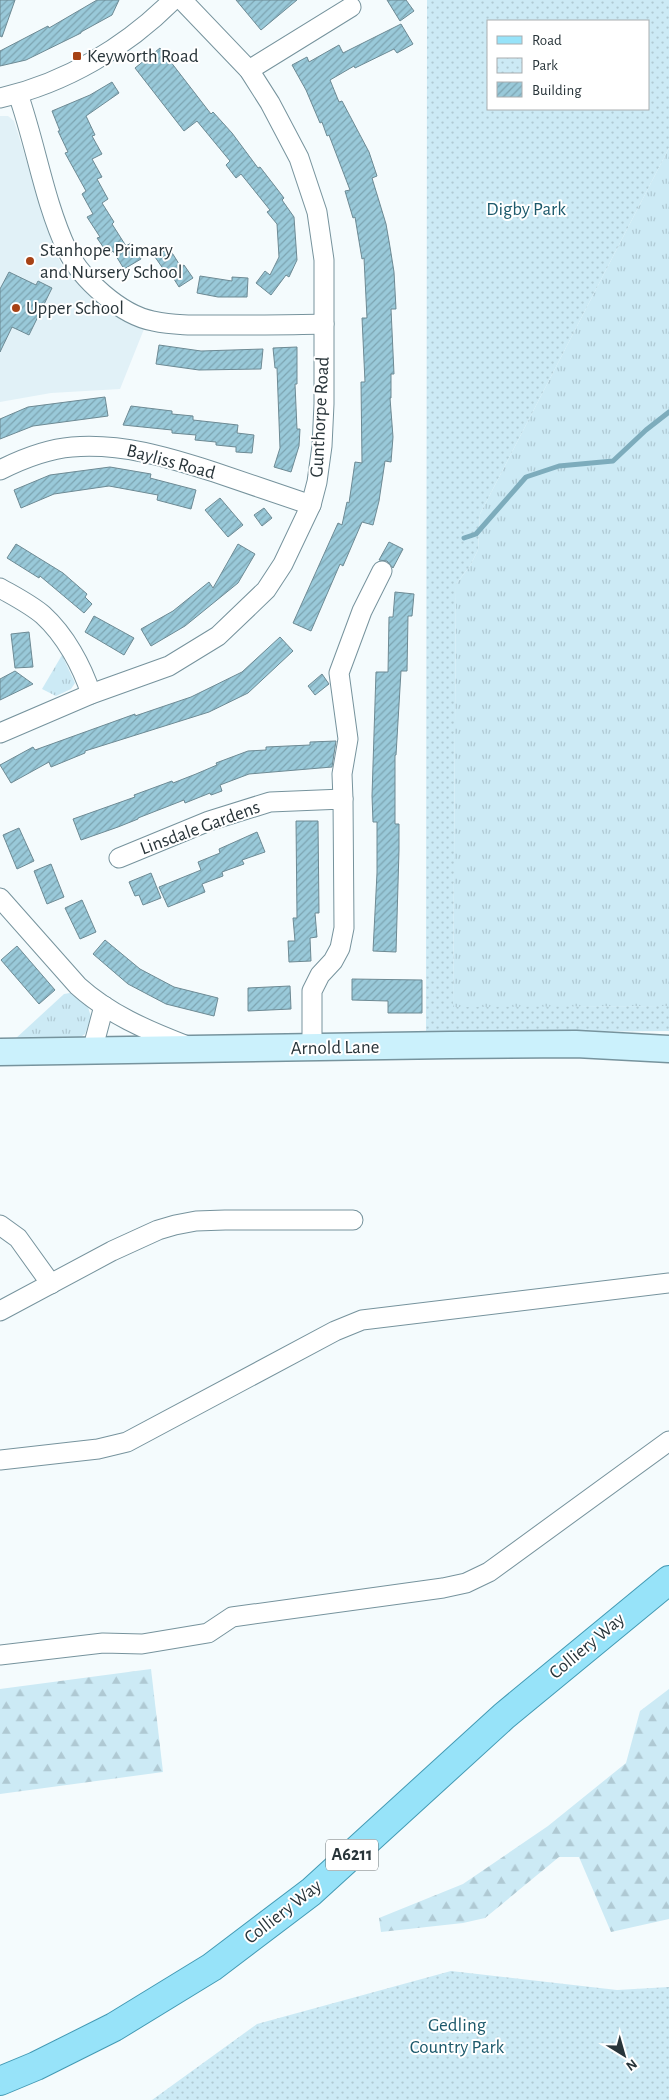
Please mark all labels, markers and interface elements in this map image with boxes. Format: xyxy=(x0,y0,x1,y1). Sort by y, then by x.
legend xyxy=(487,20,649,110)
text: Road xyxy=(532,33,562,48)
place label: Keyworth Road xyxy=(87,47,199,66)
marker: Keyworth Road xyxy=(71,50,83,62)
text: Park xyxy=(532,58,558,73)
text: Building xyxy=(532,83,582,98)
park label: Digby Park xyxy=(486,200,566,219)
place label: Stanhope Primary and Nursery School xyxy=(40,241,182,282)
marker: Stanhope Primary and Nursery School xyxy=(24,255,36,267)
place label: Upper School xyxy=(26,299,124,318)
marker: Upper School xyxy=(10,302,22,314)
street label: Gunthorpe Road xyxy=(307,356,333,478)
street label: Bayliss Road xyxy=(125,441,218,483)
street label: Linsdale Gardens xyxy=(138,798,262,858)
street label: Arnold Lane xyxy=(290,1038,380,1058)
street label: Colliery Way xyxy=(546,1609,628,1683)
road number: A6211 xyxy=(326,1840,378,1870)
street label: Colliery Way xyxy=(241,1876,325,1948)
park label: Gedling Country Park xyxy=(410,2016,505,2057)
north arrow xyxy=(599,2030,649,2080)
text: N xyxy=(623,2056,639,2073)

